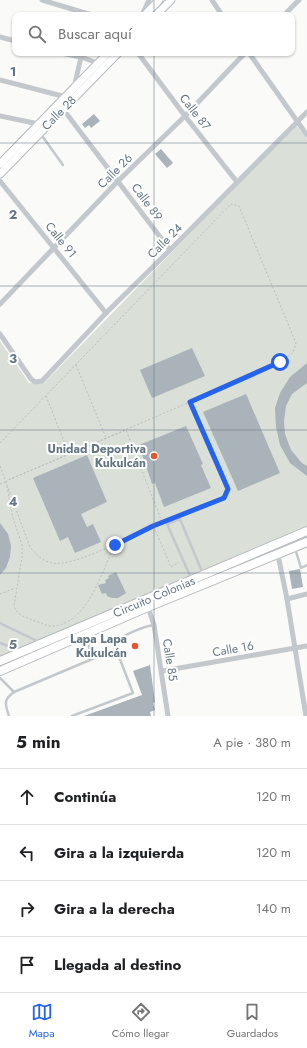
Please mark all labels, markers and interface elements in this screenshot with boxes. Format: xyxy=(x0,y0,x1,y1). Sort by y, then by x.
search box xyxy=(12,12,295,56)
icon: search xyxy=(26,23,48,45)
text: Buscar aquí xyxy=(58,23,132,45)
text: 1 xyxy=(10,62,16,81)
street label: Calle 87 xyxy=(175,90,215,135)
street label: Calle 28 xyxy=(38,92,80,134)
street label: Calle 26 xyxy=(93,149,137,193)
street label: Calle 89 xyxy=(127,180,167,225)
text: 2 xyxy=(9,205,17,224)
street label: Calle 91 xyxy=(41,218,81,262)
street label: Calle 24 xyxy=(143,219,187,263)
text: 3 xyxy=(9,349,17,368)
route start xyxy=(271,353,289,371)
place label: Unidad Deportiva Kukulcán xyxy=(47,440,146,472)
marker: Unidad Deportiva Kukulcán xyxy=(149,451,159,461)
text: 4 xyxy=(8,492,18,511)
route end xyxy=(106,536,124,554)
street label: Circuito Colonias xyxy=(110,572,198,622)
place label: Lapa Lapa Kukulcán xyxy=(70,630,127,662)
text: 5 xyxy=(9,635,17,654)
street label: Calle 16 xyxy=(211,637,255,661)
street label: Calle 85 xyxy=(158,638,182,683)
marker: Lapa Lapa Kukulcán xyxy=(130,641,140,651)
text: 5 min xyxy=(16,730,60,754)
text: A pie · 380 m xyxy=(213,733,291,752)
icon: ahead xyxy=(16,786,38,808)
text: Continúa xyxy=(54,786,116,808)
text: 120 m xyxy=(256,787,291,806)
icon: left xyxy=(16,842,38,864)
text: Gira a la izquierda xyxy=(54,842,184,864)
text: 120 m xyxy=(256,843,291,862)
icon: right xyxy=(16,898,38,920)
text: Gira a la derecha xyxy=(54,898,175,920)
text: 140 m xyxy=(256,899,291,918)
icon: arrive xyxy=(16,954,38,976)
text: Llegada al destino xyxy=(54,954,181,976)
tab: Mapa xyxy=(29,1001,54,1041)
tab: Cómo llegar xyxy=(112,1001,169,1041)
tab: Guardados xyxy=(227,1001,278,1041)

